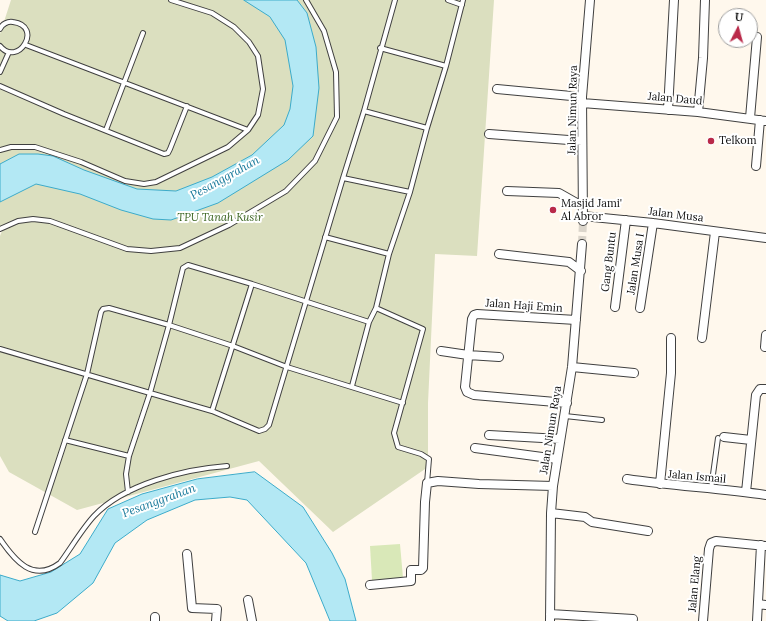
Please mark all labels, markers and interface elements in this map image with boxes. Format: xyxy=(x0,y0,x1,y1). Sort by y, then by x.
north arrow xyxy=(718,8,758,48)
text: U xyxy=(734,10,744,24)
street label: Jalan Nimun Raya xyxy=(566,65,580,155)
street label: Jalan Daud xyxy=(647,90,703,108)
place label: Telkom xyxy=(719,134,757,148)
marker: Telkom xyxy=(706,136,716,146)
water label: Pesanggrahan xyxy=(188,153,262,203)
place label: Masjid Jami' Al Abror xyxy=(561,197,622,223)
marker: Masjid Jami' Al Abror xyxy=(548,205,558,215)
street label: Jalan Musa xyxy=(648,205,704,225)
park label: TPU Tanah Kusir xyxy=(177,211,263,225)
street label: Gang Buntu xyxy=(599,231,619,293)
street label: Jalan Musa I xyxy=(625,232,647,296)
street label: Jalan Haji Emin xyxy=(485,297,563,315)
street label: Jalan Nimun Raya xyxy=(538,385,564,475)
street label: Jalan Ismail xyxy=(667,468,727,486)
water label: Pesanggrahan xyxy=(120,481,198,521)
street label: Jalan Elang xyxy=(686,555,704,613)

